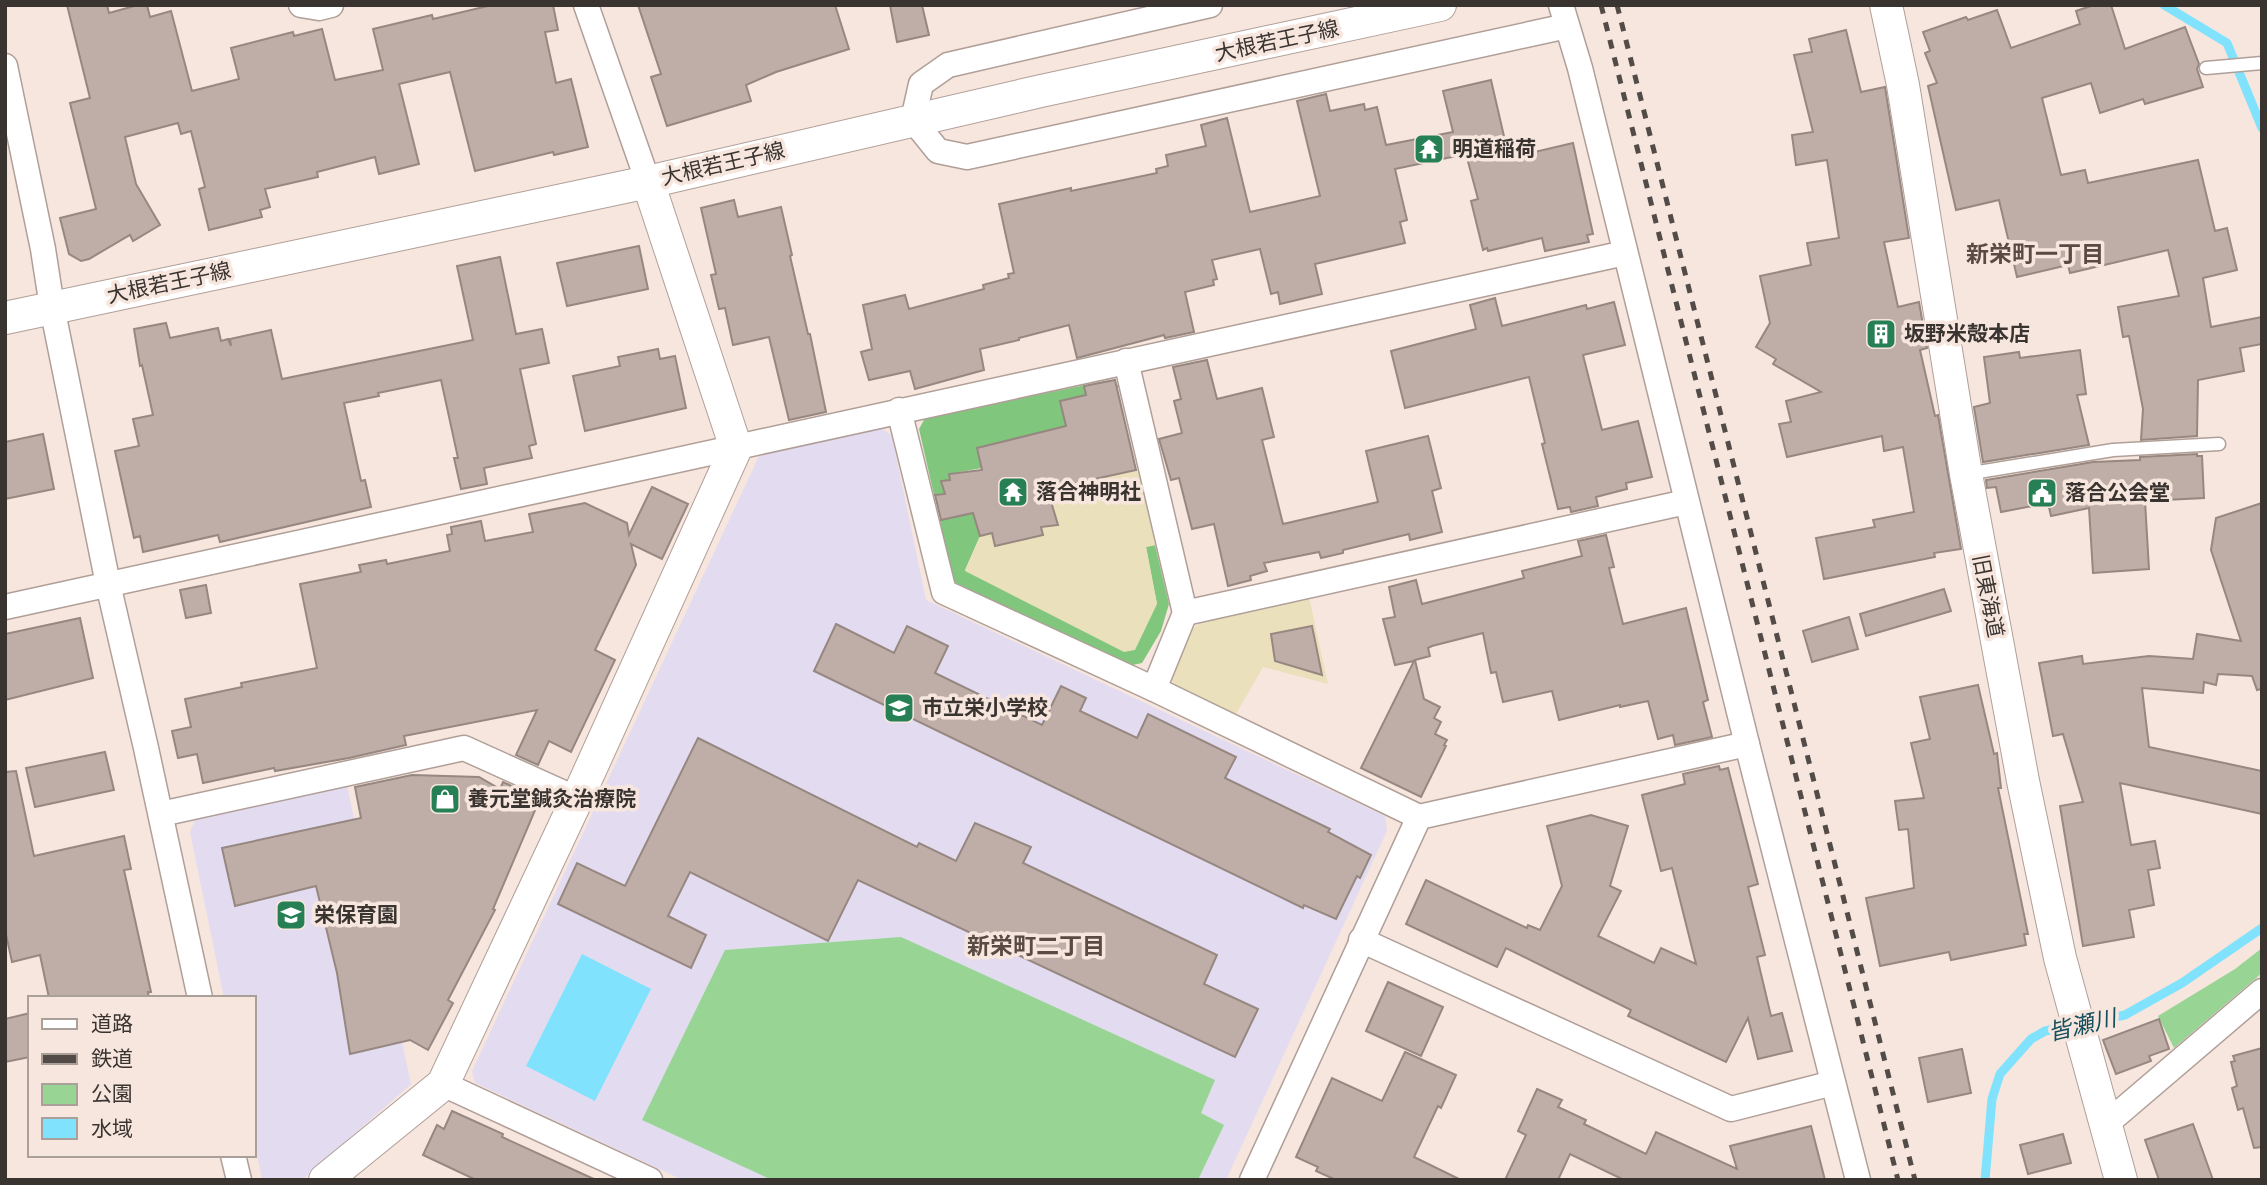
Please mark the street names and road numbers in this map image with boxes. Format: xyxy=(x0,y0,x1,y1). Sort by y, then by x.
street label: 大根若王子線 xyxy=(1212,11,1341,67)
street label: 大根若王子線 xyxy=(658,133,787,191)
street label: 大根若王子線 xyxy=(104,253,233,309)
street label: 旧東海道 xyxy=(1967,552,2013,640)

